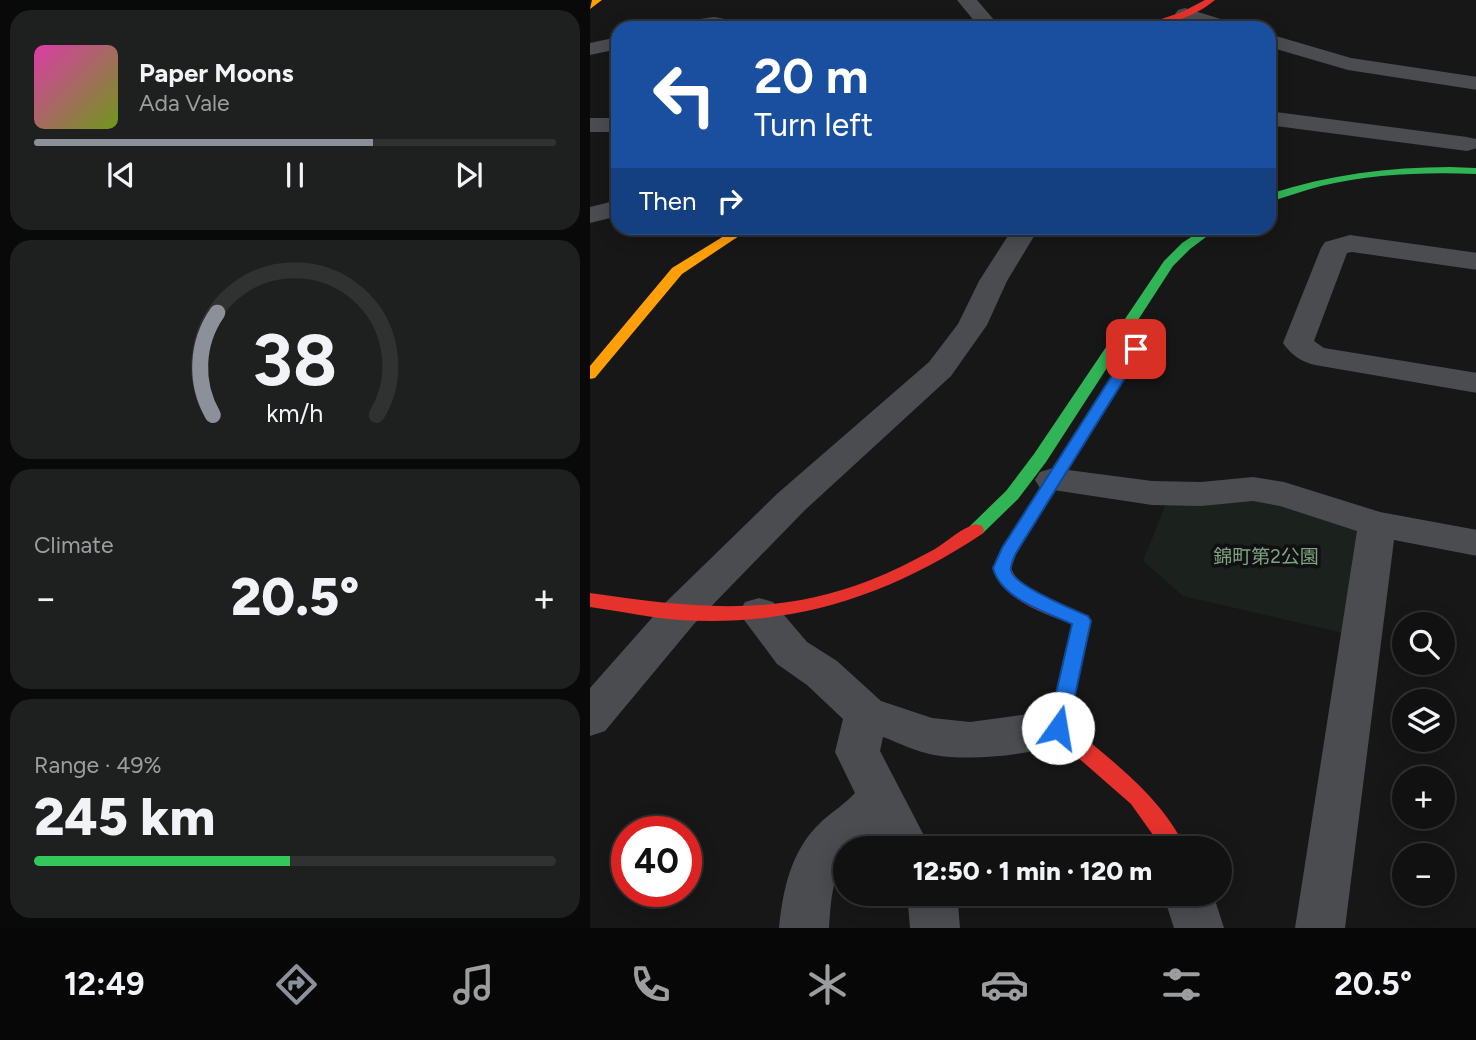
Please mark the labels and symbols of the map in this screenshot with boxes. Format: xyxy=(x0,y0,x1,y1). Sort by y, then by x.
pin xyxy=(1106,319,1166,379)
park label: 錦町第2公園 xyxy=(1213,545,1319,568)
position arrow xyxy=(1021,691,1095,765)
speed limit sign: 40 xyxy=(611,816,702,907)

